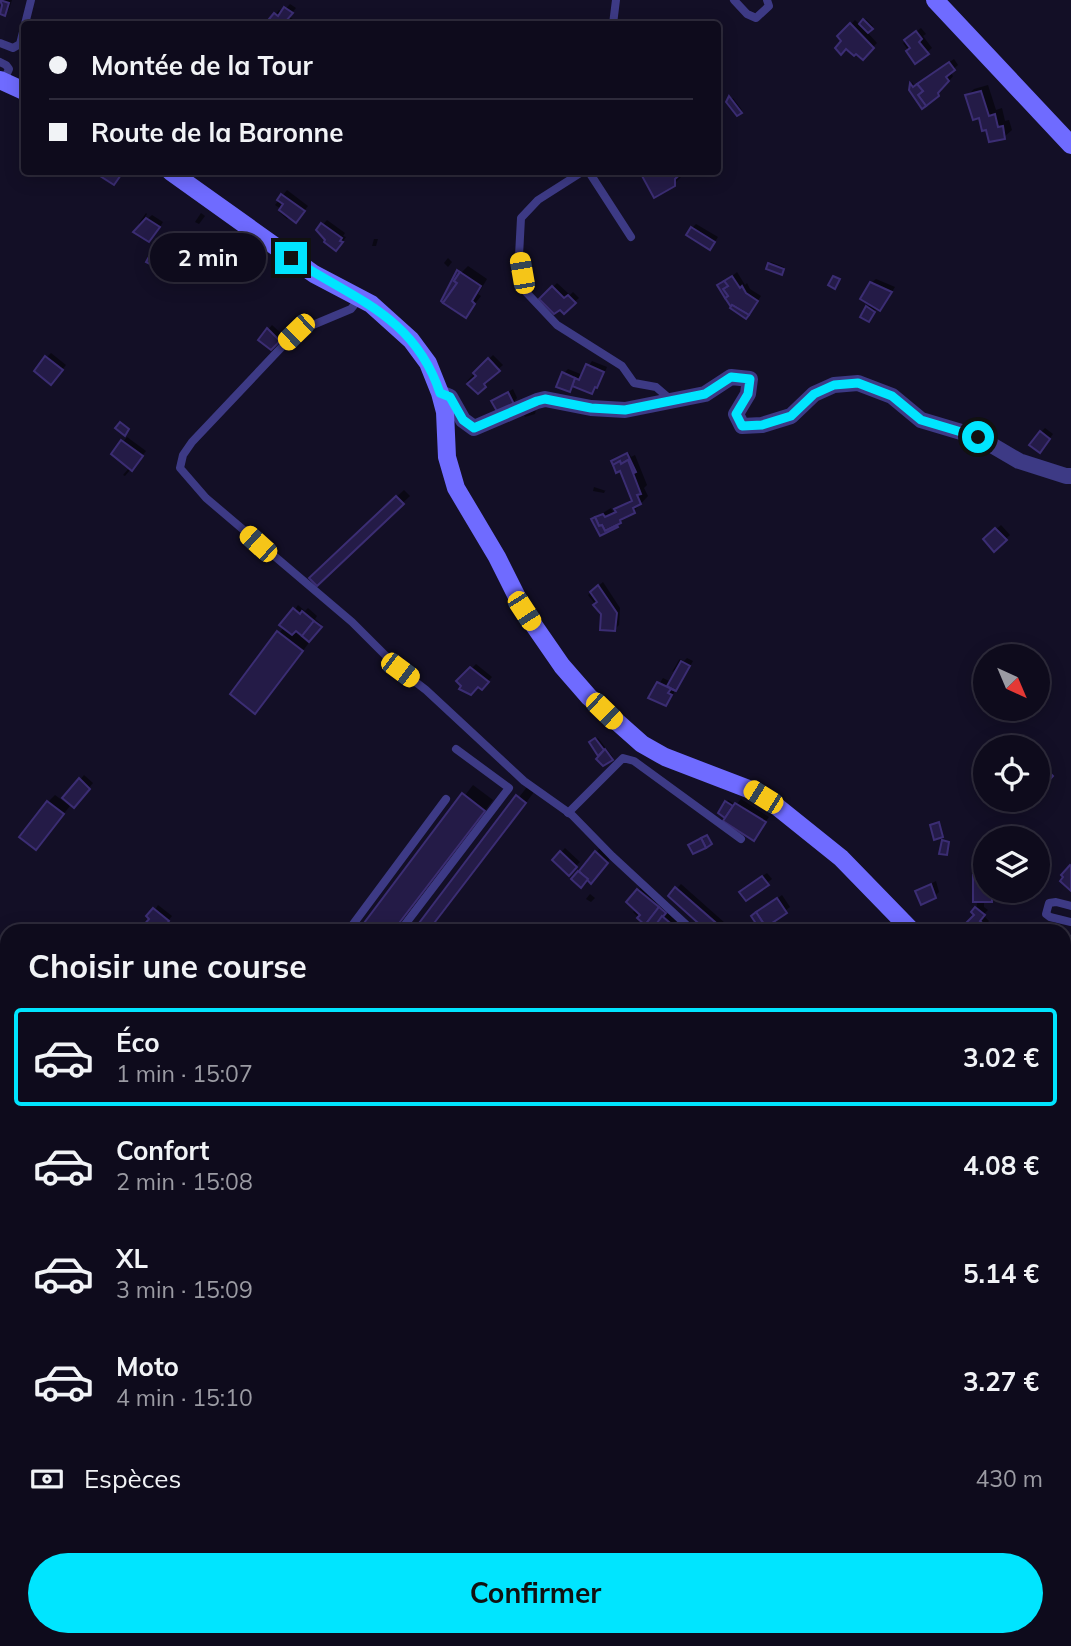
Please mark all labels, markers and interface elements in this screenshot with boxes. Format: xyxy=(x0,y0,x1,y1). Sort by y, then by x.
text: Montée de la Tour xyxy=(91,49,313,82)
text: Route de la Baronne xyxy=(91,116,344,149)
callout: 2 min xyxy=(151,233,266,282)
route end xyxy=(275,242,307,274)
text: 2 min xyxy=(178,243,238,272)
car xyxy=(509,250,536,296)
car xyxy=(274,310,319,354)
route start xyxy=(962,421,994,453)
car xyxy=(236,522,281,566)
car xyxy=(504,588,545,634)
north arrow xyxy=(973,644,1050,721)
map controls xyxy=(973,644,1050,903)
car xyxy=(377,649,424,691)
car xyxy=(582,689,627,733)
button: locate xyxy=(973,735,1050,812)
car xyxy=(740,777,787,817)
button: layers xyxy=(973,826,1050,903)
text: Choisir une course xyxy=(28,946,307,986)
icon: car xyxy=(32,1026,95,1089)
text: Éco xyxy=(116,1026,160,1059)
text: 3.02 € xyxy=(963,1041,1039,1074)
text: 1 min · 15:07 xyxy=(116,1059,253,1088)
icon: car xyxy=(32,1134,95,1197)
text: Confort xyxy=(116,1134,209,1167)
text: 4.08 € xyxy=(963,1149,1039,1182)
text: 2 min · 15:08 xyxy=(116,1167,253,1196)
icon: car xyxy=(32,1242,95,1305)
text: XL xyxy=(116,1242,148,1275)
text: 5.14 € xyxy=(963,1257,1039,1290)
text: 3 min · 15:09 xyxy=(116,1275,253,1304)
icon: car xyxy=(32,1350,95,1413)
text: Moto xyxy=(116,1350,179,1383)
text: 3.27 € xyxy=(963,1365,1039,1398)
text: 4 min · 15:10 xyxy=(116,1383,253,1412)
icon: cash xyxy=(28,1460,66,1498)
text: Espèces xyxy=(84,1462,181,1495)
text: 430 m xyxy=(975,1464,1043,1493)
button: Confirmer xyxy=(28,1553,1043,1633)

